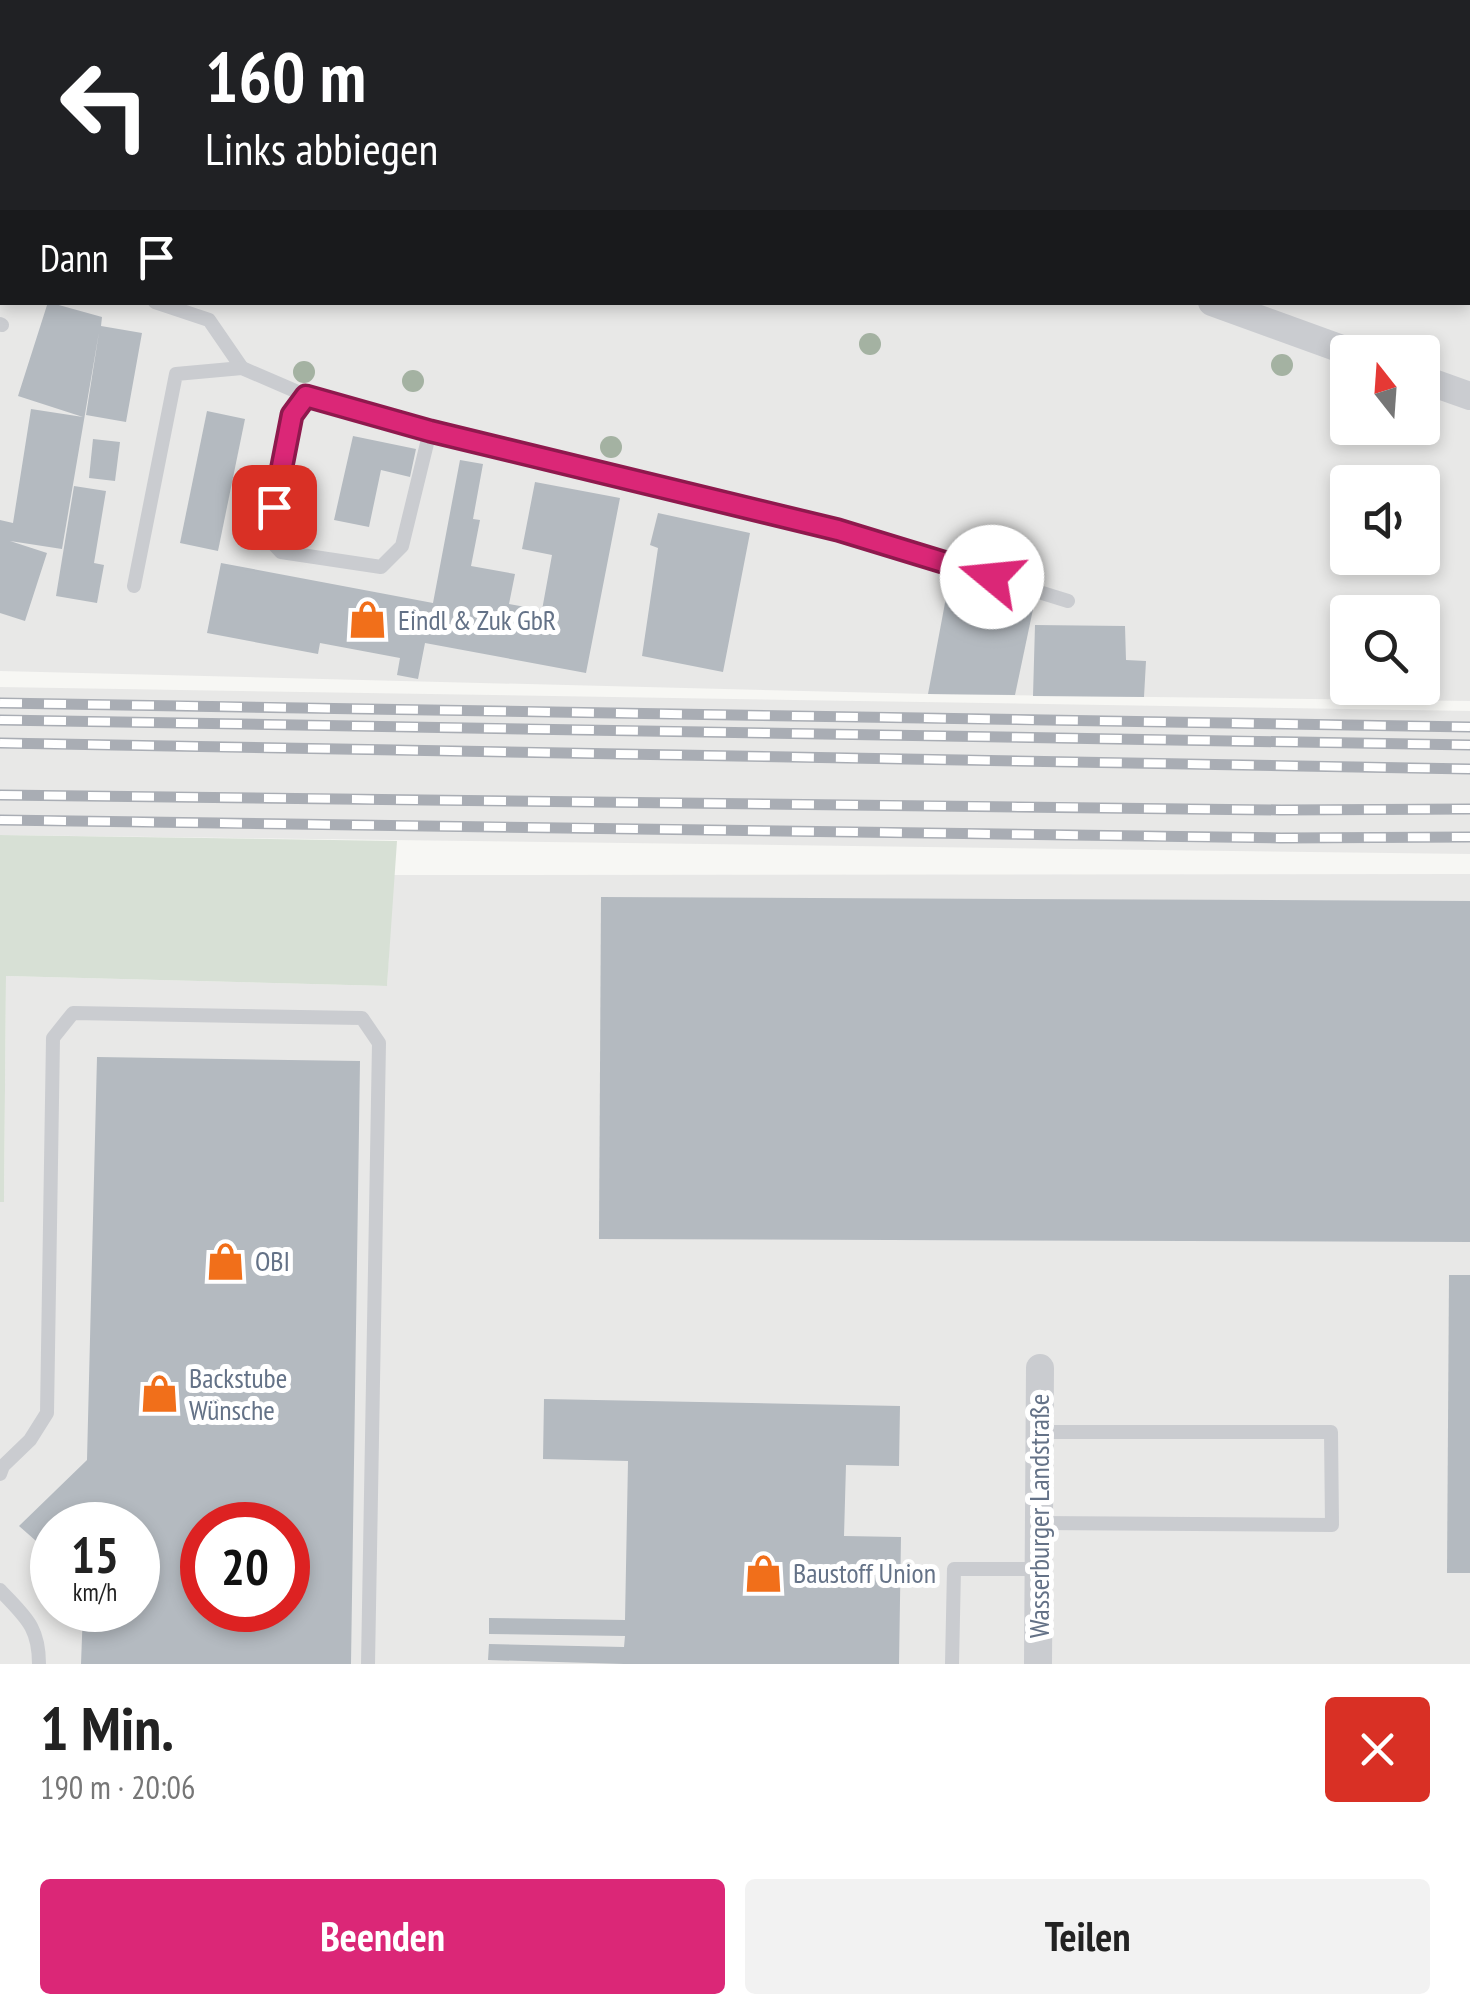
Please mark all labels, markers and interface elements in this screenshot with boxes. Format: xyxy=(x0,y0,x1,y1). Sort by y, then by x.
text: 160 m xyxy=(205,31,366,121)
icon: left xyxy=(40,40,170,170)
text: Links abbiegen xyxy=(205,119,438,177)
icon: arrive xyxy=(129,230,184,285)
text: Dann xyxy=(40,233,109,282)
north arrow xyxy=(1330,335,1440,445)
map controls xyxy=(1330,335,1440,705)
pin xyxy=(232,465,317,550)
button: sound xyxy=(1330,465,1440,575)
icon: arrive xyxy=(247,480,302,535)
position arrow xyxy=(940,525,1044,629)
button: search xyxy=(1330,595,1440,705)
shop icon: Eindl & Zuk GbR xyxy=(347,599,389,641)
place label: Eindl & Zuk GbR xyxy=(398,601,556,638)
shop icon: OBI xyxy=(204,1240,246,1282)
place label: OBI xyxy=(255,1242,290,1279)
place label: Backstube Wünsche xyxy=(189,1359,287,1428)
shop icon: Backstube Wünsche xyxy=(138,1373,180,1415)
street label: Wasserburger Landstraße xyxy=(1020,1394,1057,1638)
speed limit sign: 20 xyxy=(180,1502,310,1632)
text: 15 xyxy=(71,1522,119,1587)
shop icon: Baustoff Union xyxy=(742,1552,784,1594)
place label: Baustoff Union xyxy=(793,1554,936,1591)
text: km/h xyxy=(73,1576,117,1608)
text: 1 Min. xyxy=(40,1689,174,1767)
button: close xyxy=(1325,1697,1430,1802)
text: 190 m · 20:06 xyxy=(40,1766,195,1808)
button: Beenden xyxy=(40,1879,725,1994)
button: Teilen xyxy=(745,1879,1430,1994)

